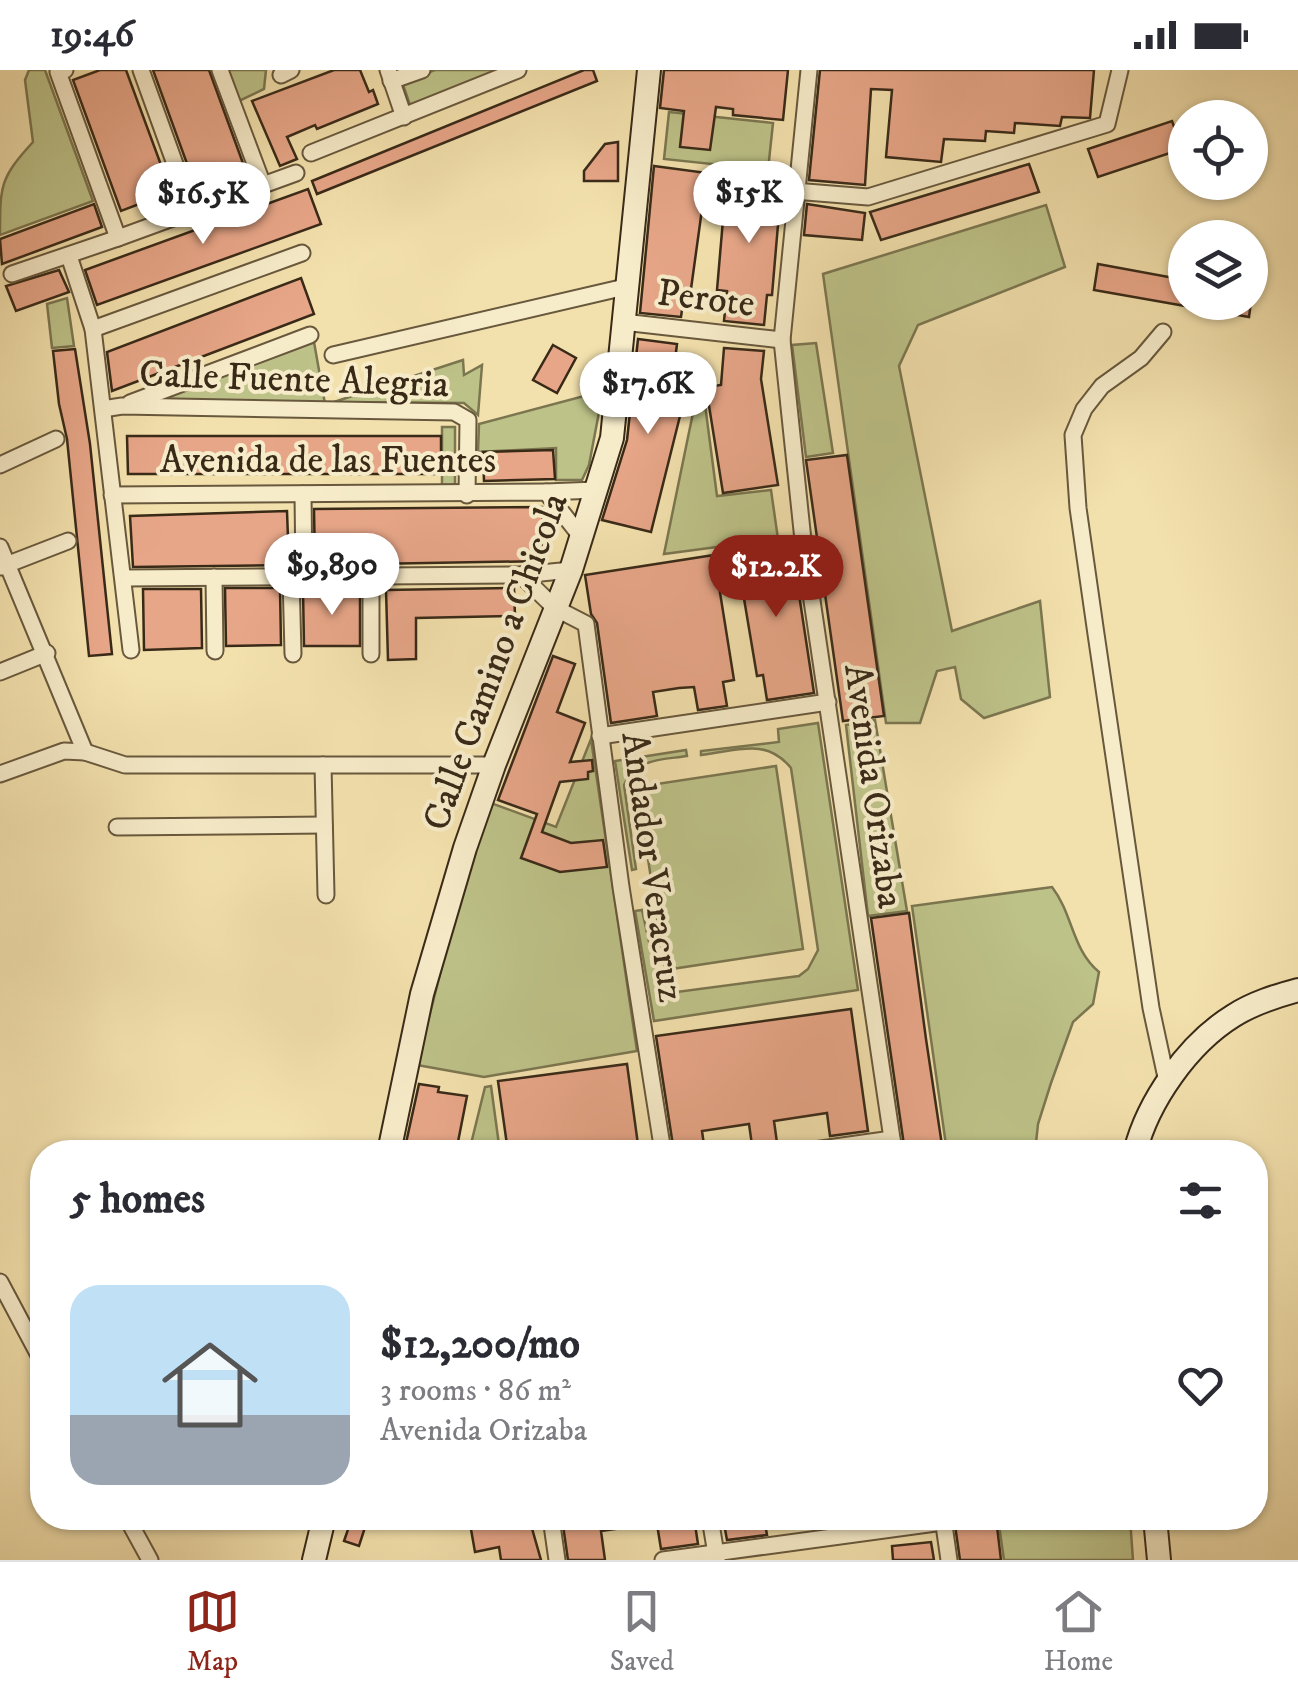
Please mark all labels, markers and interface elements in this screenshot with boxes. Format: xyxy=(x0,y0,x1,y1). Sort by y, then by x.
text: 19:46 xyxy=(50,11,134,59)
map controls xyxy=(1168,100,1268,320)
button: locate xyxy=(1168,100,1268,200)
pin: $15K xyxy=(690,161,808,246)
pin: $16.5K xyxy=(122,162,284,247)
text: $15K xyxy=(715,173,783,213)
text: $16.5K xyxy=(157,174,249,214)
button: layers xyxy=(1168,220,1268,320)
street label: Perote xyxy=(655,269,757,329)
street label: Calle Fuente Alegria xyxy=(138,351,450,409)
pin: $17.6K xyxy=(567,352,729,437)
text: $17.6K xyxy=(602,364,694,404)
street label: Avenida de las Fuentes xyxy=(160,437,496,485)
street label: Calle Camino a Chicola xyxy=(413,487,579,837)
pin: $9,890 xyxy=(251,533,413,618)
pin: $12.2K xyxy=(695,535,857,620)
text: $9,890 xyxy=(286,545,378,585)
text: $12.2K xyxy=(730,547,822,587)
street label: Avenida Orizaba xyxy=(832,661,914,911)
street label: Andador Veracruz xyxy=(609,729,695,1005)
icon: filters xyxy=(1173,1173,1228,1228)
text: 5 homes xyxy=(70,1174,205,1226)
text: $12,200/mo xyxy=(380,1319,580,1371)
icon: home xyxy=(150,1325,270,1445)
icon: heart xyxy=(1173,1358,1228,1413)
text: 3 rooms · 86 m² xyxy=(380,1371,571,1411)
text: Avenida Orizaba xyxy=(380,1411,587,1451)
tab: Map xyxy=(185,1584,240,1679)
tab: Saved xyxy=(610,1584,674,1679)
tab: Home xyxy=(1044,1584,1113,1679)

